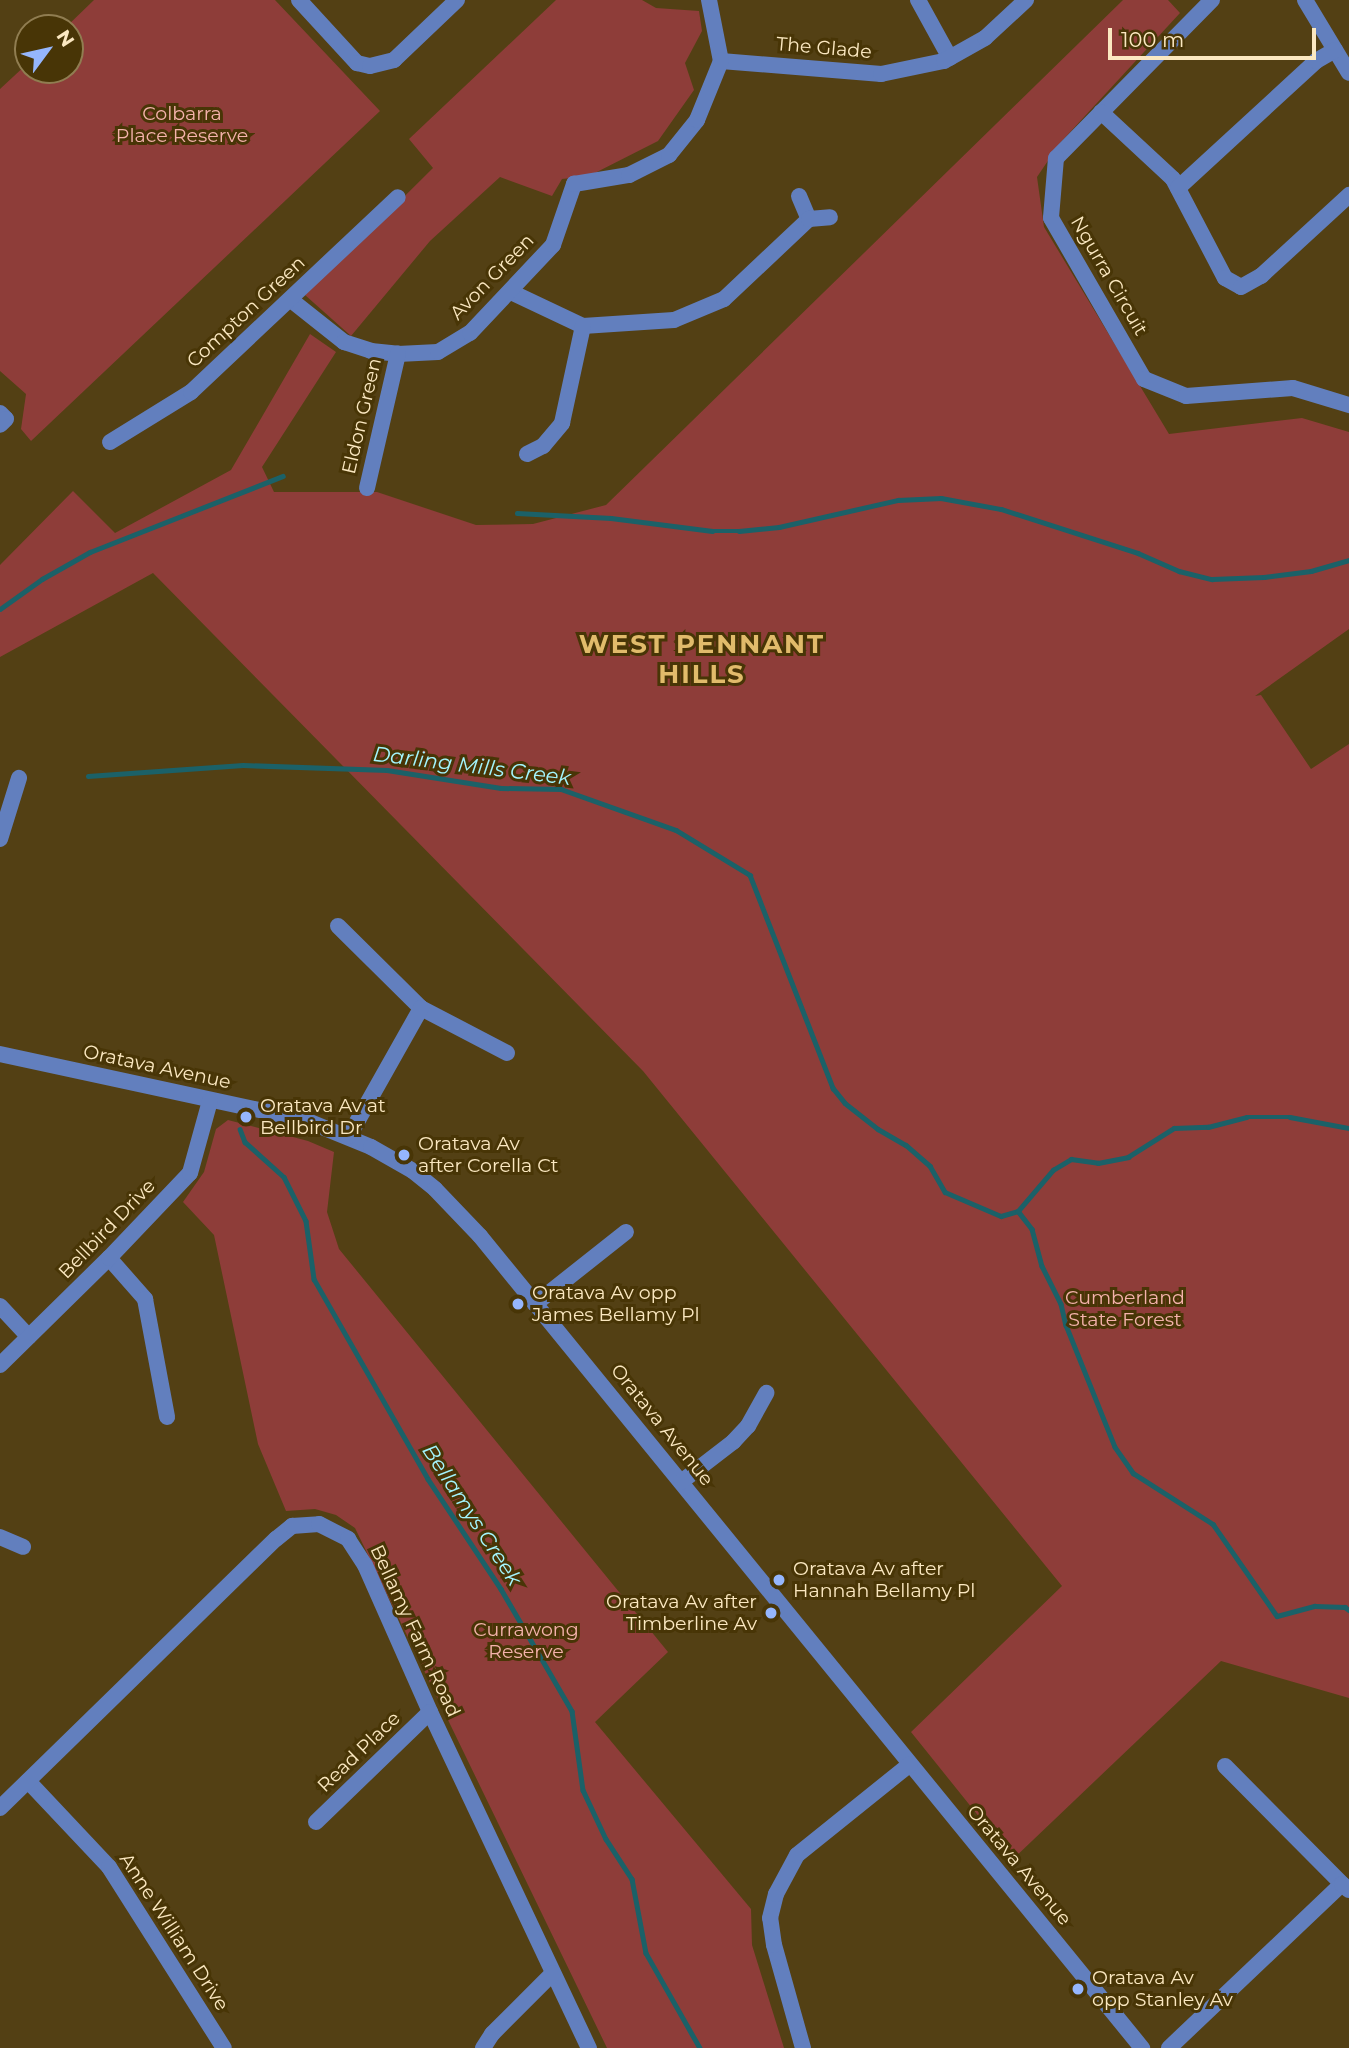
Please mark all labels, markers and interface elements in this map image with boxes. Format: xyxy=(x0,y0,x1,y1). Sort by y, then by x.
north arrow xyxy=(14,14,84,84)
scale bar xyxy=(1111,14,1319,58)
text: N xyxy=(52,26,79,51)
text: 100 m xyxy=(1121,27,1184,52)
street label: The Glade xyxy=(775,32,873,64)
park label: Colbarra Place Reserve xyxy=(116,103,248,147)
street label: Ngurra Circuit xyxy=(1066,212,1152,340)
street label: Avon Green xyxy=(445,229,539,325)
street label: Compton Green xyxy=(182,252,310,372)
street label: Eldon Green xyxy=(338,356,386,476)
district label: WEST PENNANT HILLS xyxy=(580,629,824,690)
water label: Darling Mills Creek xyxy=(372,741,572,791)
street label: Oratava Avenue xyxy=(81,1040,233,1094)
place label: Oratava Av at Bellbird Dr xyxy=(260,1095,386,1139)
marker: Oratava Av at Bellbird Dr xyxy=(238,1109,254,1125)
place label: Oratava Av after Corella Ct xyxy=(418,1133,558,1177)
marker: Oratava Av after Corella Ct xyxy=(396,1147,412,1163)
street label: Bellbird Drive xyxy=(54,1175,160,1283)
place label: Oratava Av opp James Bellamy Pl xyxy=(532,1282,700,1326)
park label: Cumberland State Forest xyxy=(1065,1287,1185,1331)
marker: Oratava Av opp James Bellamy Pl xyxy=(510,1296,526,1312)
street label: Oratava Avenue xyxy=(606,1359,718,1491)
water label: Bellamys Creek xyxy=(417,1439,527,1591)
street label: Bellamy Farm Road xyxy=(365,1541,465,1721)
place label: Oratava Av after Hannah Bellamy Pl xyxy=(793,1558,975,1602)
marker: Oratava Av after Hannah Bellamy Pl xyxy=(771,1572,787,1588)
place label: Oratava Av after Timberline Av xyxy=(606,1591,757,1635)
marker: Oratava Av after Timberline Av xyxy=(763,1605,779,1621)
park label: Currawong Reserve xyxy=(473,1619,579,1663)
street label: Read Place xyxy=(313,1707,405,1797)
street label: Oratava Avenue xyxy=(962,1800,1076,1930)
street label: Anne William Drive xyxy=(115,1849,233,2015)
place label: Oratava Av opp Stanley Av xyxy=(1092,1967,1233,2011)
marker: Oratava Av opp Stanley Av xyxy=(1070,1981,1086,1997)

